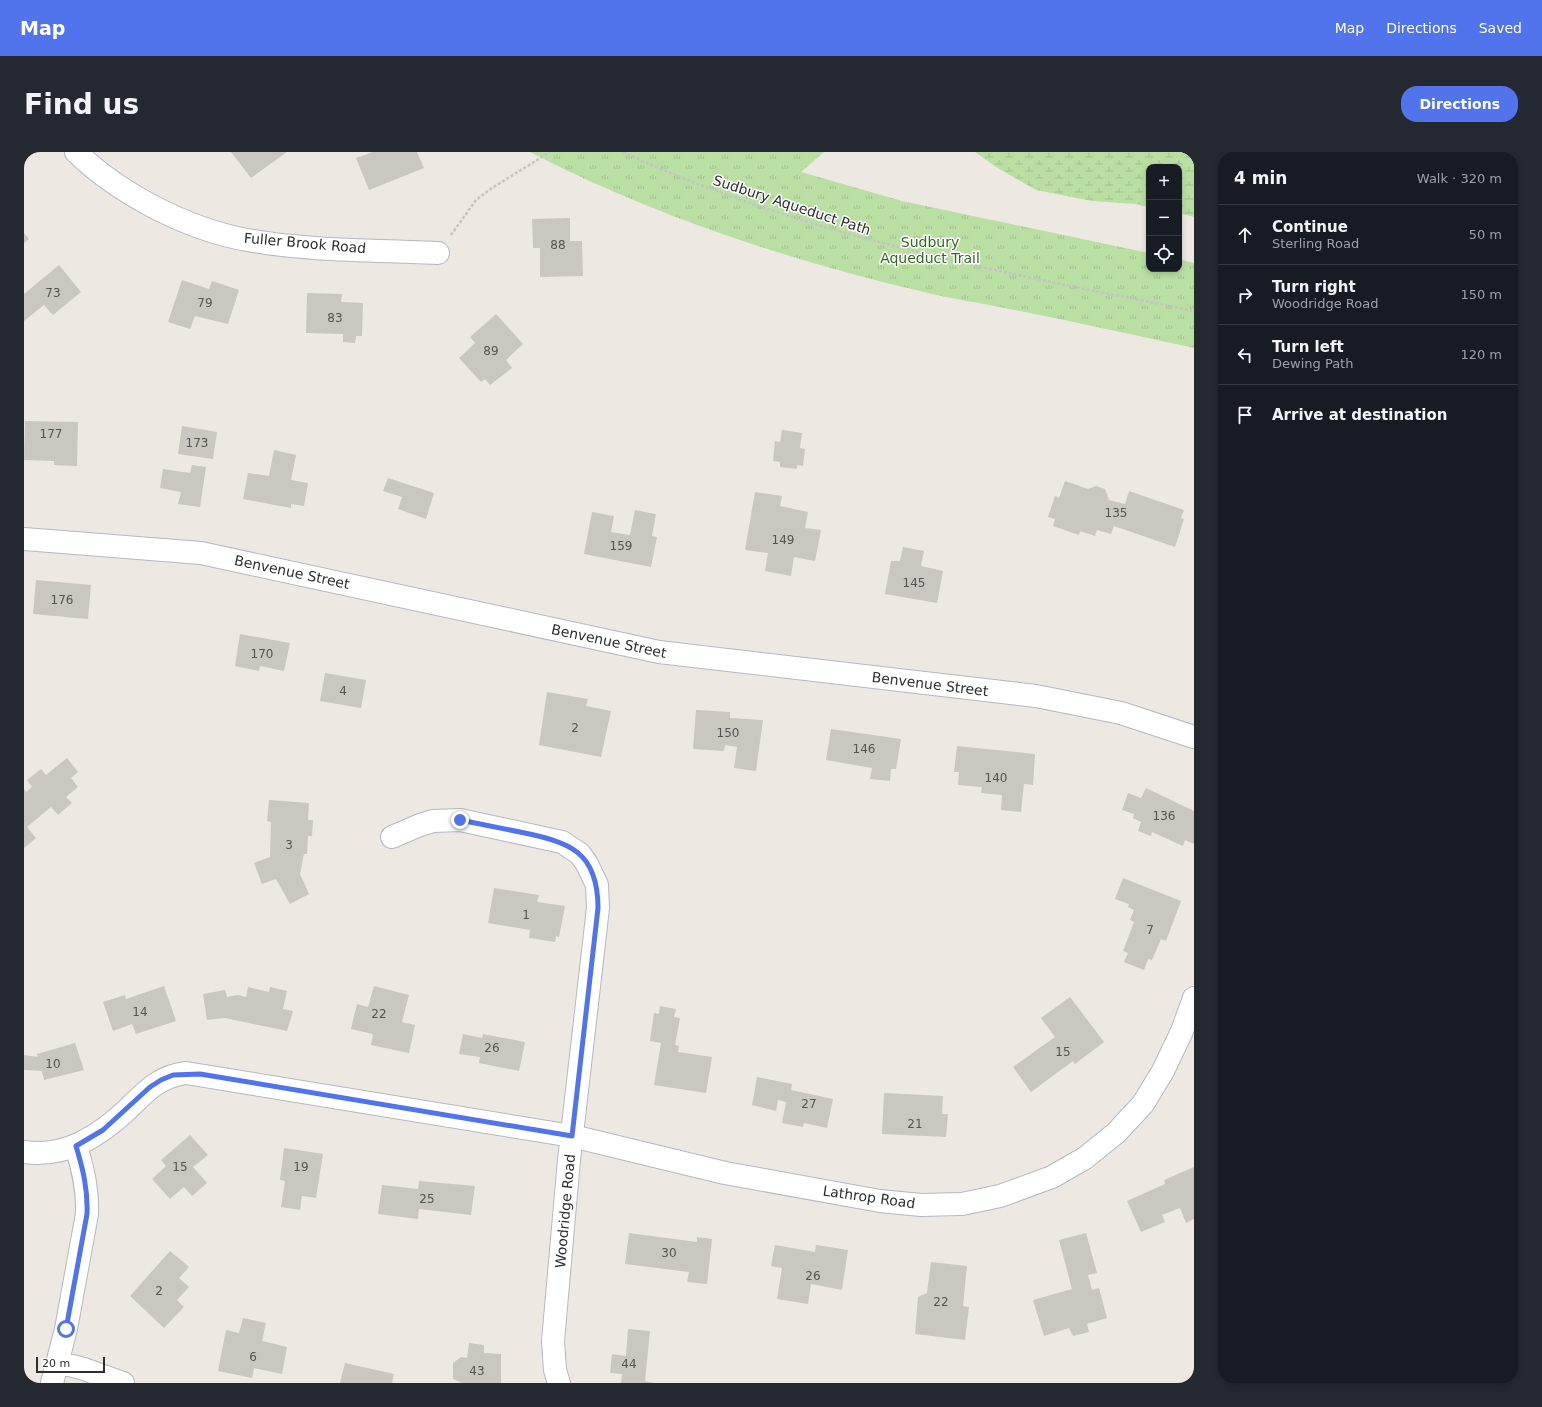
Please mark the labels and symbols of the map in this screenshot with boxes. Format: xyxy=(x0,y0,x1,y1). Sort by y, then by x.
street label: Sudbury Aqueduct Path xyxy=(711,172,873,238)
street label: Fuller Brook Road xyxy=(243,230,367,256)
park label: Sudbury Aqueduct Trail xyxy=(880,234,980,266)
house number: 88 xyxy=(550,238,566,252)
house number: 73 xyxy=(45,286,61,300)
house number: 79 xyxy=(197,296,213,310)
house number: 83 xyxy=(327,311,343,325)
house number: 89 xyxy=(483,344,499,358)
house number: 177 xyxy=(40,427,62,441)
house number: 173 xyxy=(186,436,208,450)
house number: 135 xyxy=(1105,506,1127,520)
house number: 149 xyxy=(772,533,794,547)
house number: 159 xyxy=(610,539,632,553)
street label: Benvenue Street xyxy=(233,552,352,592)
house number: 145 xyxy=(903,576,925,590)
house number: 176 xyxy=(51,593,73,607)
street label: Benvenue Street xyxy=(550,621,669,661)
house number: 170 xyxy=(251,647,273,661)
street label: Benvenue Street xyxy=(871,669,990,699)
house number: 4 xyxy=(339,684,347,698)
house number: 2 xyxy=(571,721,579,735)
house number: 150 xyxy=(717,726,739,740)
house number: 146 xyxy=(853,742,875,756)
house number: 140 xyxy=(985,771,1007,785)
house number: 136 xyxy=(1153,809,1175,823)
route end xyxy=(451,811,469,829)
house number: 3 xyxy=(285,838,293,852)
house number: 1 xyxy=(522,908,530,922)
house number: 7 xyxy=(1146,923,1154,937)
house number: 14 xyxy=(132,1005,148,1019)
house number: 22 xyxy=(371,1007,387,1021)
house number: 26 xyxy=(484,1041,500,1055)
house number: 15 xyxy=(1055,1045,1071,1059)
house number: 10 xyxy=(45,1057,61,1071)
house number: 27 xyxy=(801,1097,817,1111)
house number: 21 xyxy=(907,1117,923,1131)
street label: Woodridge Road xyxy=(552,1153,578,1269)
house number: 15 xyxy=(172,1160,188,1174)
house number: 19 xyxy=(293,1160,309,1174)
street label: Lathrop Road xyxy=(822,1183,916,1211)
house number: 25 xyxy=(419,1192,435,1206)
house number: 30 xyxy=(661,1246,677,1260)
house number: 26 xyxy=(805,1269,821,1283)
house number: 2 xyxy=(155,1284,163,1298)
house number: 22 xyxy=(933,1295,949,1309)
route start xyxy=(57,1320,75,1338)
house number: 6 xyxy=(249,1350,257,1364)
scale bar xyxy=(36,1355,105,1374)
house number: 44 xyxy=(621,1357,637,1371)
house number: 43 xyxy=(469,1364,485,1378)

